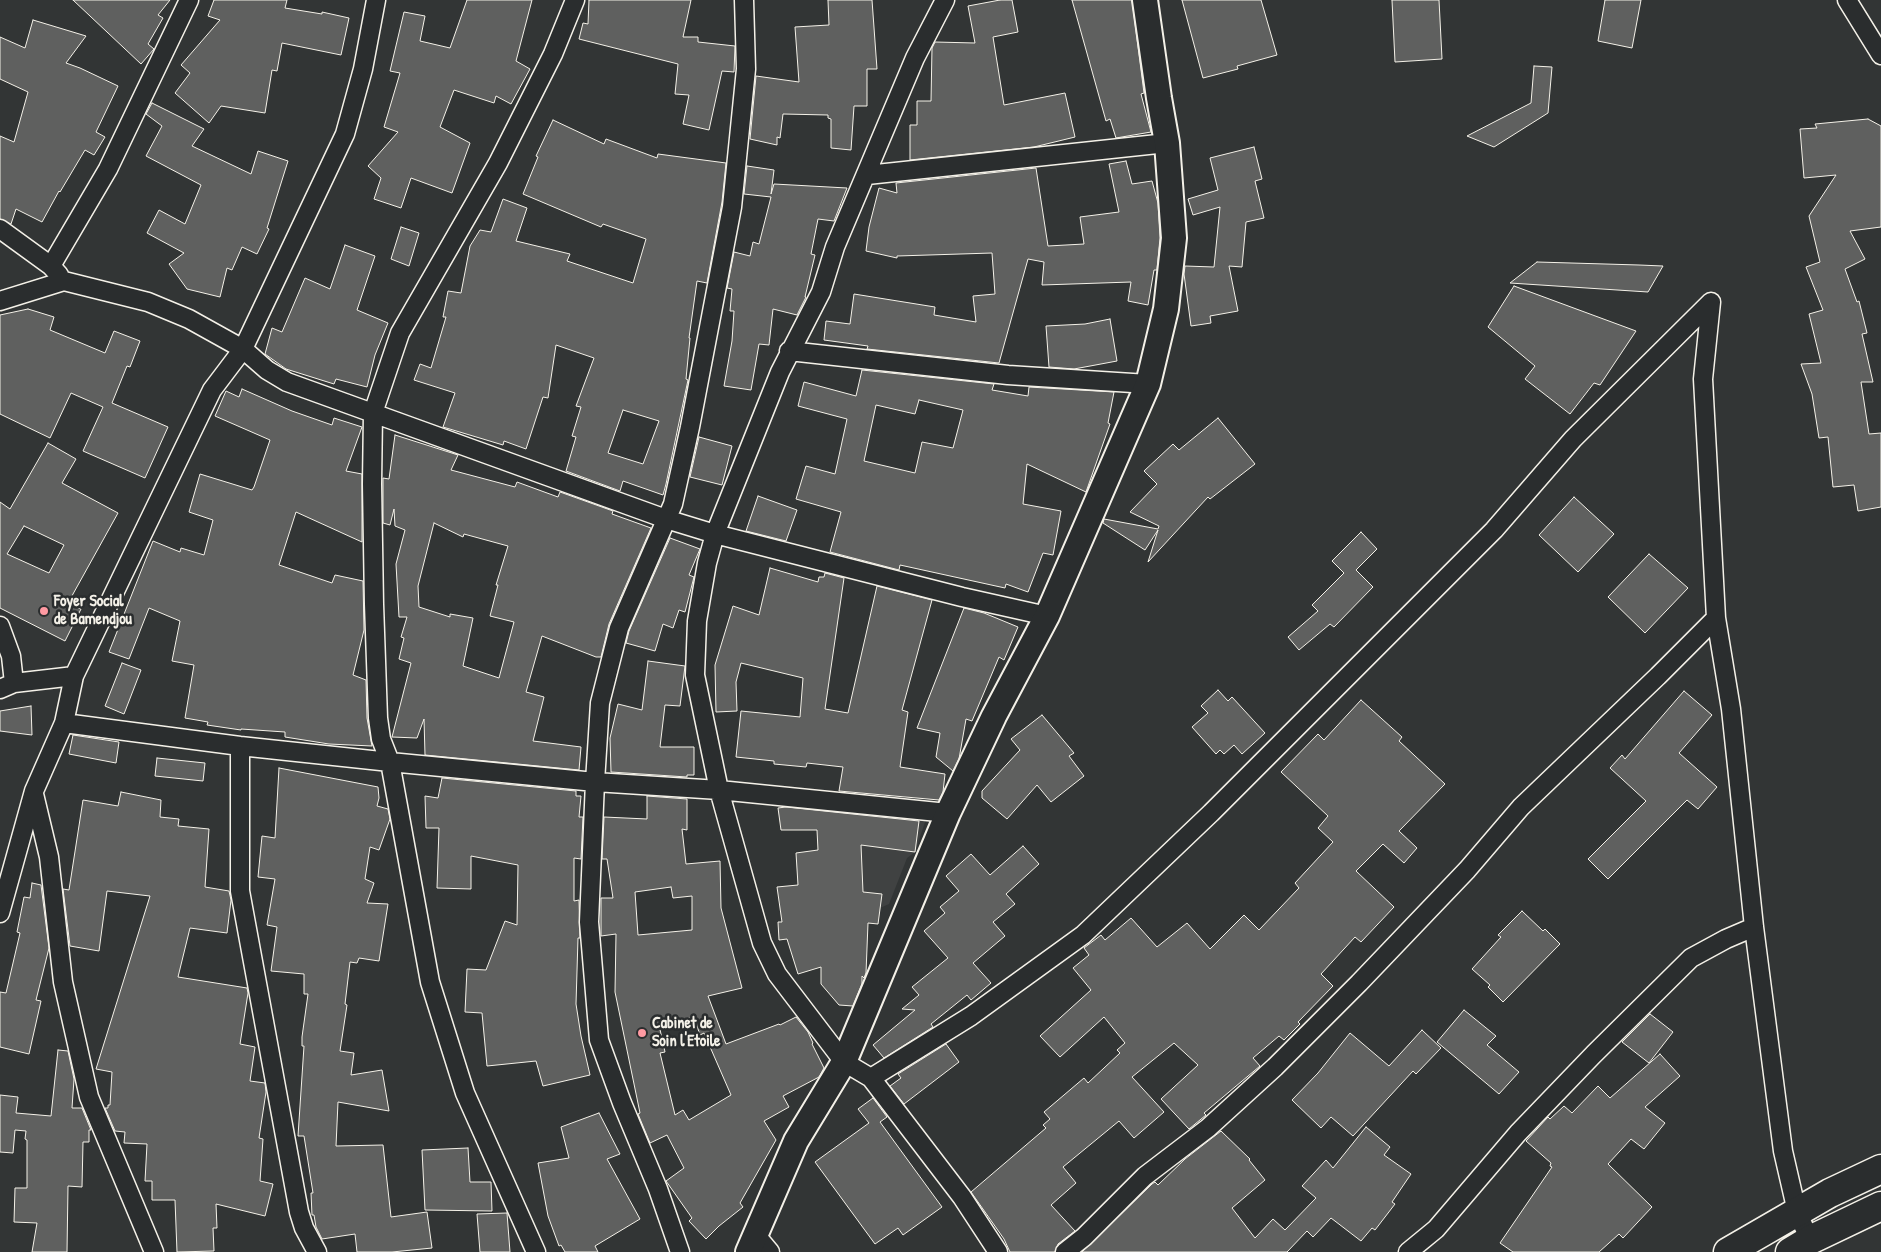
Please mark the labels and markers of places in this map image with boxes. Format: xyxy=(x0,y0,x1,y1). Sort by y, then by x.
place label: Foyer Social de Bamendjou xyxy=(54,592,132,630)
marker: Foyer Social de Bamendjou xyxy=(38,605,50,617)
place label: Cabinet de Soin l'Etoile xyxy=(652,1014,720,1052)
marker: Cabinet de Soin l'Etoile xyxy=(636,1027,648,1039)

